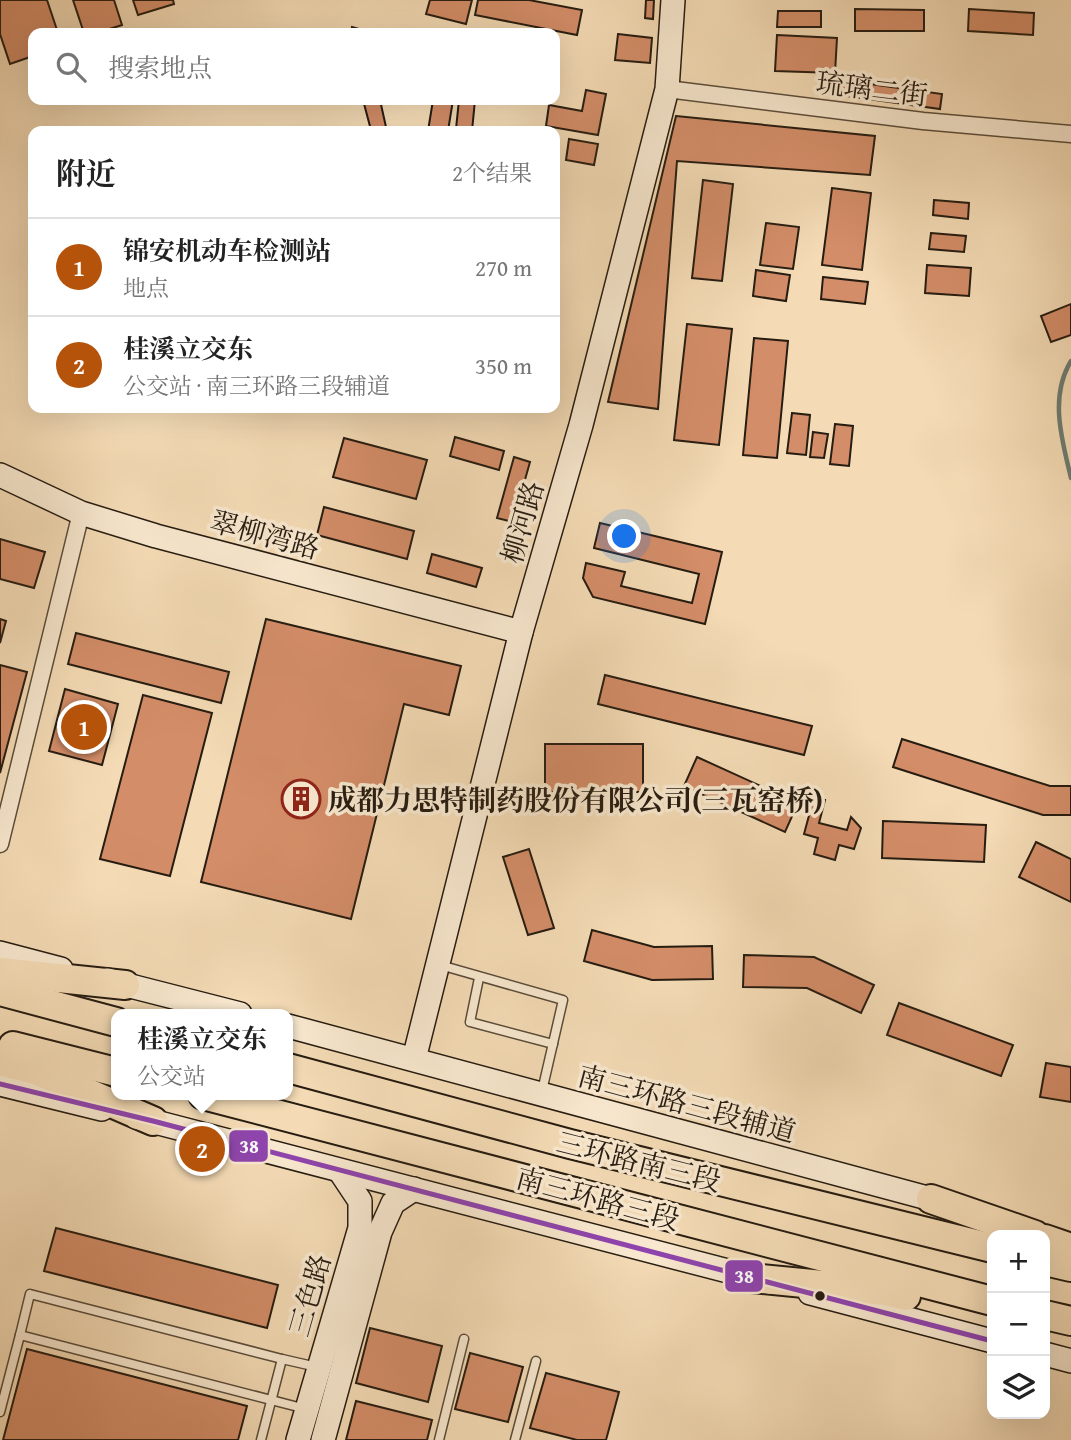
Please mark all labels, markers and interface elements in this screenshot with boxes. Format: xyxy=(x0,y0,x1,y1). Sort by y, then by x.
search box xyxy=(28,28,560,105)
icon: search xyxy=(52,48,90,86)
text: 搜索地点 xyxy=(108,48,212,87)
street label: 琉璃二街 xyxy=(814,61,930,115)
text: 附近 xyxy=(56,151,116,195)
text: 2个结果 xyxy=(452,156,532,189)
text: 锦安机动车检测站 xyxy=(123,231,331,270)
text: 1 xyxy=(73,251,85,284)
text: 270 m xyxy=(475,251,532,284)
text: 地点 xyxy=(123,271,169,304)
text: 桂溪立交东 xyxy=(123,329,253,368)
text: 2 xyxy=(73,349,85,382)
text: 350 m xyxy=(475,349,532,382)
text: 公交站 · 南三环路三段辅道 xyxy=(123,369,390,402)
street label: 柳河路 xyxy=(491,476,553,568)
street label: 翠柳湾路 xyxy=(206,500,324,568)
your location xyxy=(607,519,641,553)
pin: 1 xyxy=(61,701,107,753)
building icon: 成都力思特制药股份有限公司(三瓦窑桥) xyxy=(280,778,322,820)
place label: 成都力思特制药股份有限公司(三瓦窑桥) xyxy=(328,779,823,820)
popup xyxy=(111,1009,293,1100)
text: 桂溪立交东 xyxy=(137,1019,267,1058)
street label: 南三环路三段辅道 xyxy=(574,1054,800,1152)
text: 公交站 xyxy=(137,1059,206,1092)
street label: 三环路南三段 xyxy=(553,1121,725,1201)
pin: 2 xyxy=(179,1123,225,1175)
line badge: 38 xyxy=(228,1129,269,1163)
text: 38 xyxy=(239,1132,259,1160)
street label: 南三环路三段 xyxy=(512,1156,684,1240)
map controls xyxy=(987,1230,1050,1419)
button: + xyxy=(987,1230,1050,1293)
street label: 三色路 xyxy=(278,1249,340,1341)
line badge: 38 xyxy=(724,1259,764,1293)
text: 38 xyxy=(734,1262,754,1290)
unlabelled marker xyxy=(813,1289,827,1303)
button: − xyxy=(987,1293,1050,1356)
button: layers xyxy=(987,1356,1050,1419)

